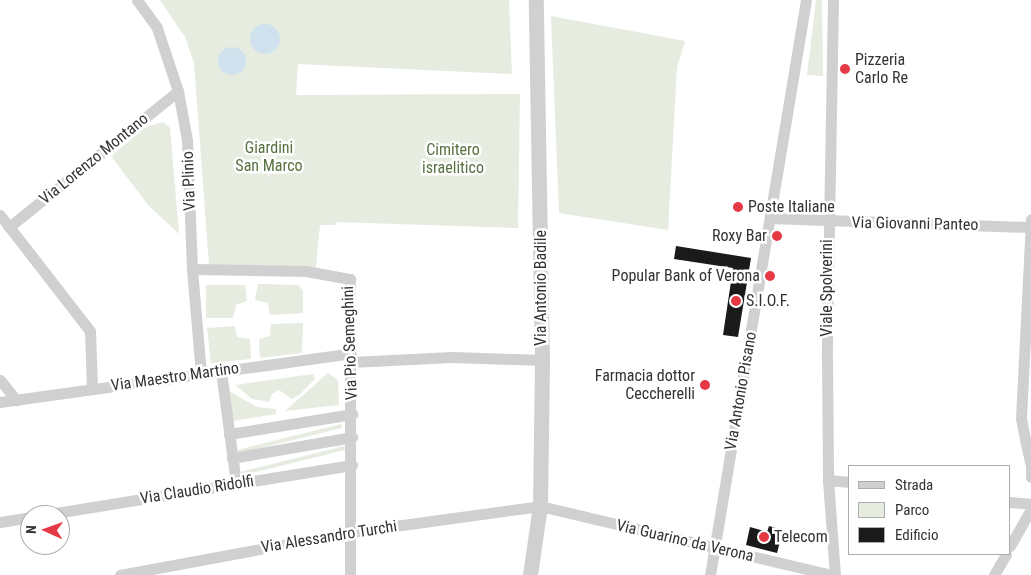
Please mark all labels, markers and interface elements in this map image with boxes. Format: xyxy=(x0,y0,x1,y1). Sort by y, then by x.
place label: Pizzeria Carlo Re xyxy=(855,50,908,88)
marker: Pizzeria Carlo Re xyxy=(839,63,851,75)
street label: Via Lorenzo Montano xyxy=(36,109,152,209)
park label: Giardini San Marco xyxy=(235,138,303,176)
park label: Cimitero israelitico xyxy=(422,140,484,178)
street label: Via Plinio xyxy=(178,151,200,211)
place label: Poste Italiane xyxy=(748,197,835,217)
marker: Poste Italiane xyxy=(732,201,744,213)
street label: Via Giovanni Panteo xyxy=(851,213,979,235)
place label: Roxy Bar xyxy=(712,226,767,246)
street label: Via Antonio Badile xyxy=(531,230,551,346)
marker: Roxy Bar xyxy=(771,230,783,242)
street label: Viale Spolverini xyxy=(817,239,837,337)
place label: Popular Bank of Verona xyxy=(612,266,760,286)
marker: Popular Bank of Verona xyxy=(764,270,776,282)
street label: Via Pio Semeghini xyxy=(338,286,362,400)
place label: S.I.O.F. xyxy=(746,291,790,311)
marker: S.I.O.F. xyxy=(730,295,742,307)
street label: Via Antonio Pisano xyxy=(721,330,761,452)
street label: Via Maestro Martino xyxy=(110,359,240,395)
place label: Farmacia dottor Ceccherelli xyxy=(595,366,695,404)
marker: Farmacia dottor Ceccherelli xyxy=(699,379,711,391)
legend xyxy=(848,465,1011,555)
street label: Via Claudio Ridolfi xyxy=(139,472,255,508)
text: Strada xyxy=(895,476,933,494)
text: Parco xyxy=(895,501,929,519)
north arrow xyxy=(20,505,70,555)
street label: Via Guarino da Verona xyxy=(614,516,756,566)
street label: Via Alessandro Turchi xyxy=(260,517,398,557)
text: N xyxy=(23,525,39,534)
text: Edificio xyxy=(895,526,938,544)
place label: Telecom xyxy=(774,527,828,547)
marker: Telecom xyxy=(758,531,770,543)

